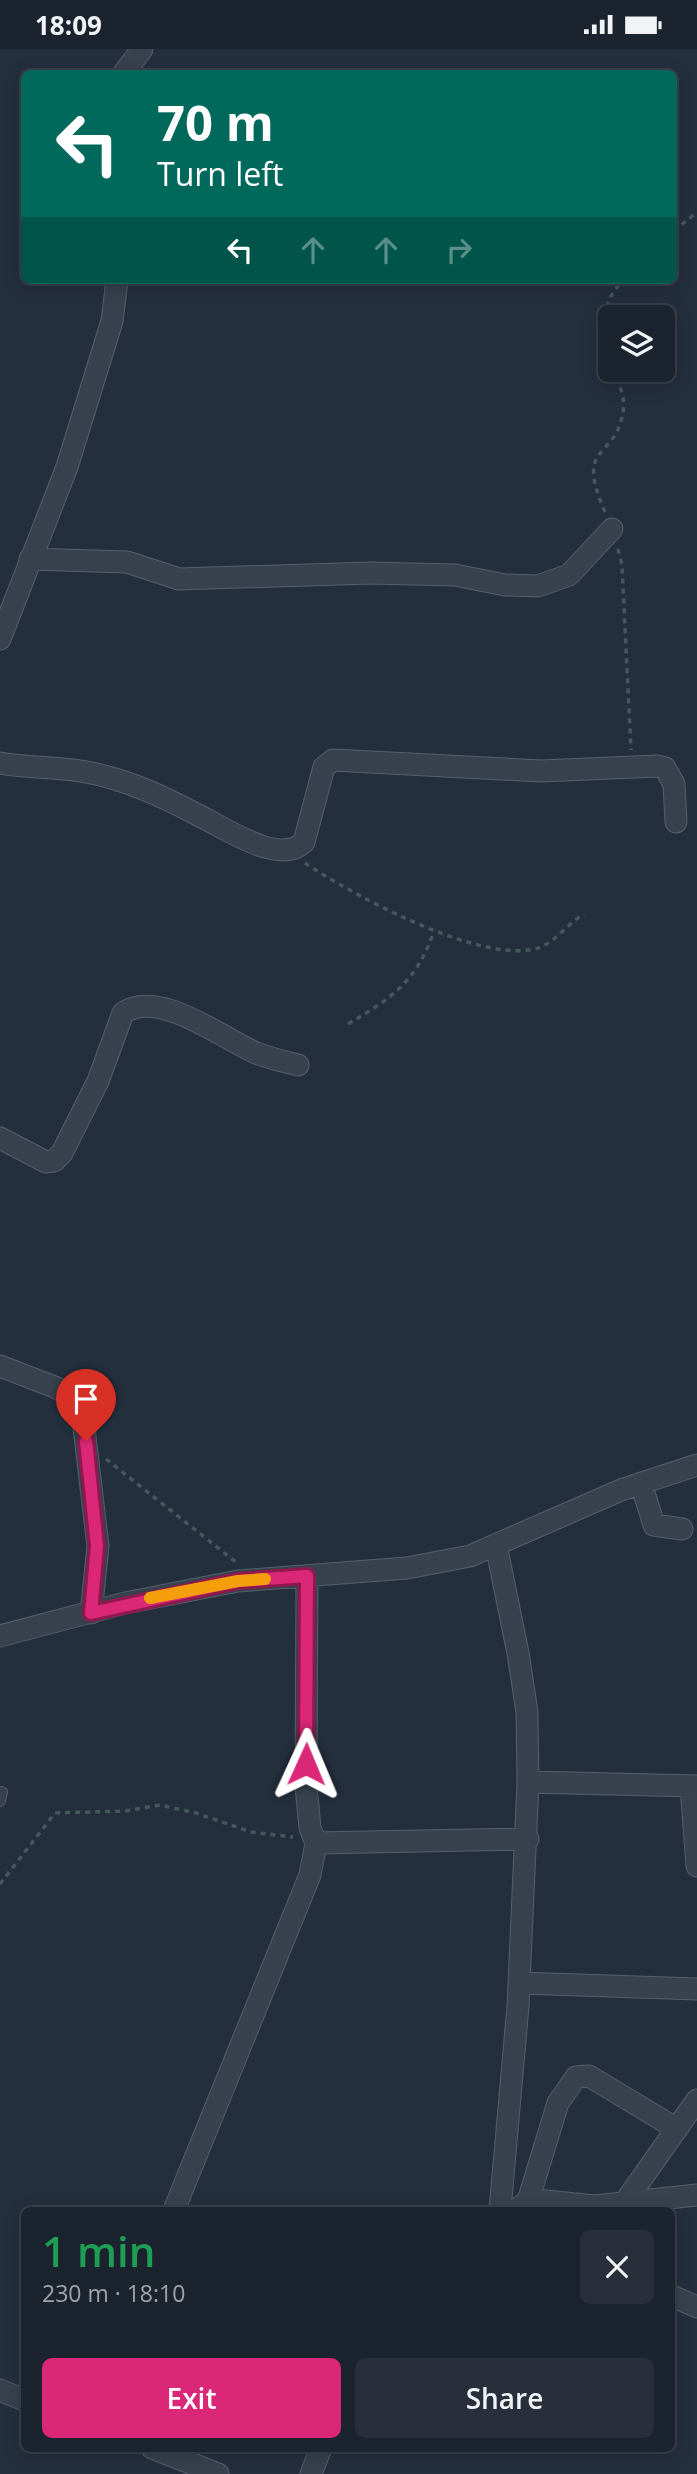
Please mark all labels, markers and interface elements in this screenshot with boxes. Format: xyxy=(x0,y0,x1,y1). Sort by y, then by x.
text: 18:09 xyxy=(35,7,102,43)
text: 70 m xyxy=(157,89,274,155)
icon: left xyxy=(42,98,133,189)
text: Turn left xyxy=(157,152,283,195)
icon: left xyxy=(221,231,259,269)
icon: ahead xyxy=(294,231,332,269)
icon: ahead xyxy=(367,231,405,269)
icon: right xyxy=(440,231,478,269)
map controls xyxy=(598,305,675,382)
button: layers xyxy=(598,305,675,382)
pin xyxy=(56,1369,116,1441)
icon: arrive xyxy=(67,1380,105,1418)
position arrow xyxy=(269,1727,343,1801)
text: 1 min xyxy=(42,2222,155,2279)
button: close xyxy=(580,2230,654,2304)
text: 230 m · 18:10 xyxy=(42,2277,185,2309)
button: Exit xyxy=(42,2358,341,2438)
button: Share xyxy=(355,2358,654,2438)

